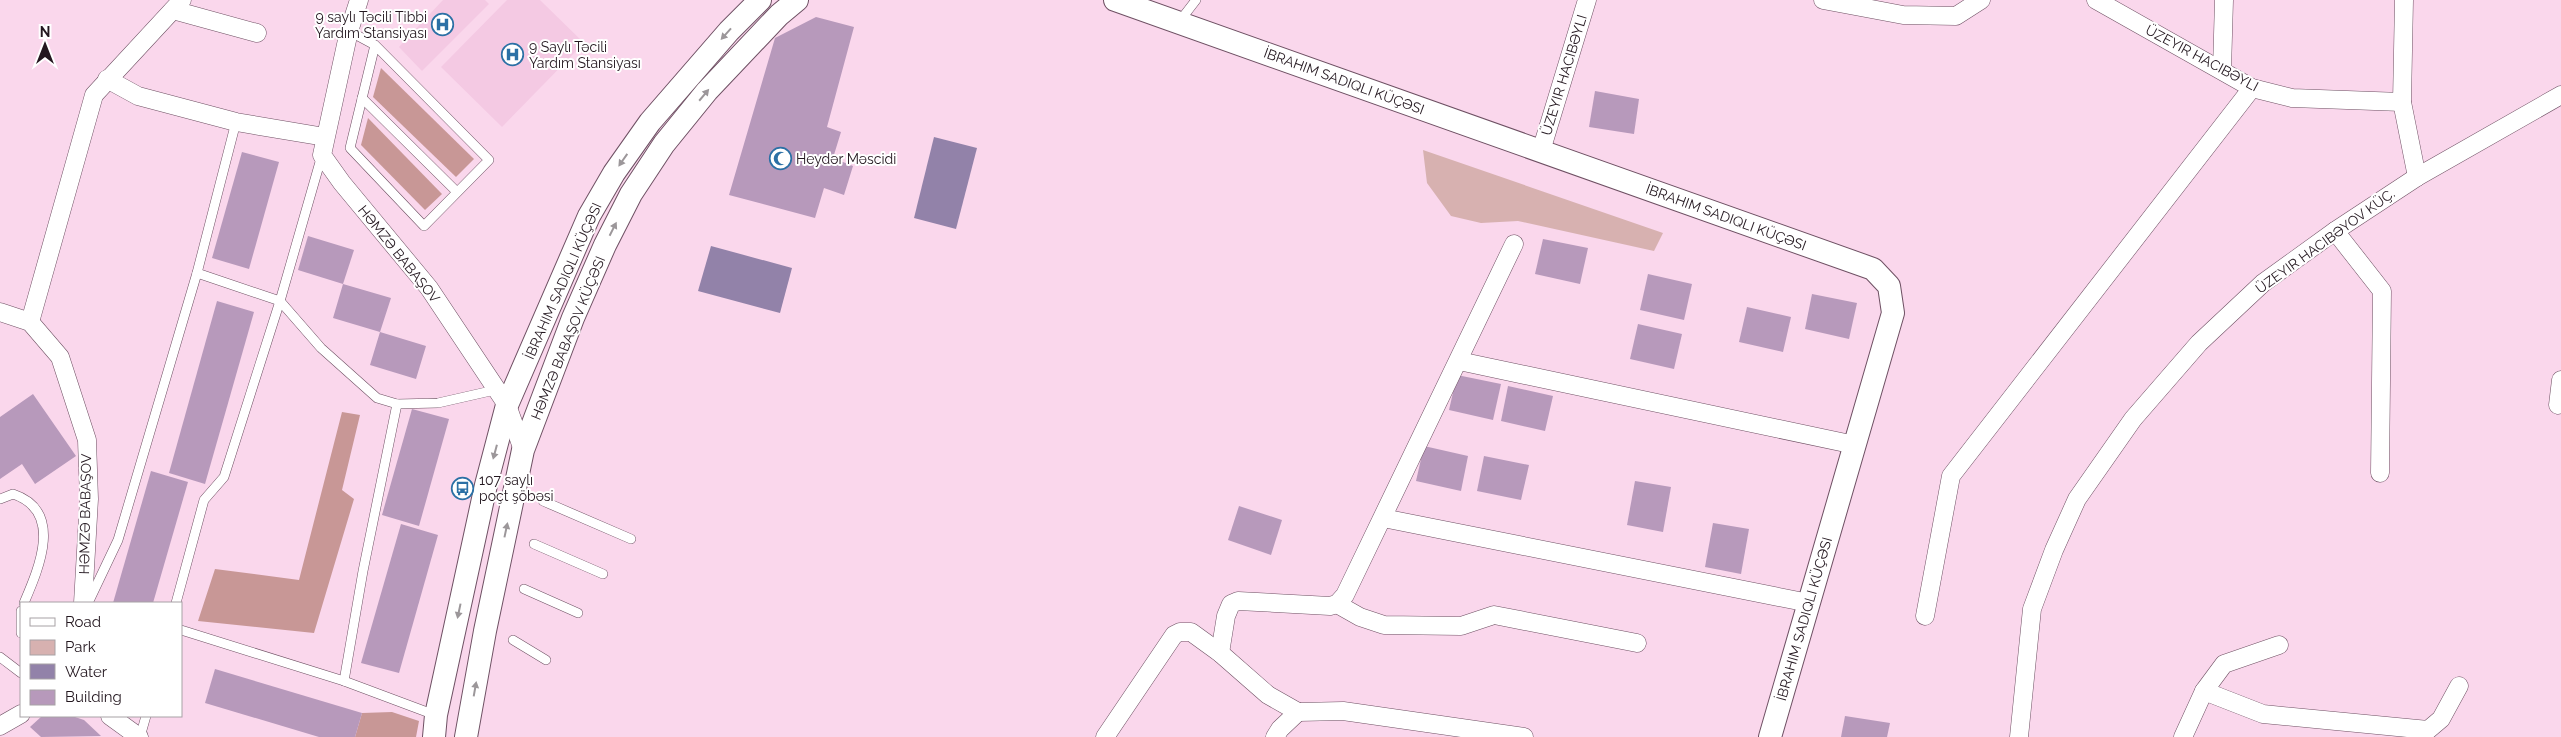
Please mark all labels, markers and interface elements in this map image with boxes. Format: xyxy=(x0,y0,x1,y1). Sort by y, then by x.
place label: 9 saylı Təcili Tibbi Yardım Stansiyası xyxy=(315,9,427,41)
street label: ÜZEYIR HACIBƏYLI xyxy=(1536,12,1590,137)
hospital icon: 9 saylı Təcili Tibbi Yardım Stansiyası xyxy=(431,13,455,37)
north arrow xyxy=(20,20,70,70)
street label: ÜZEYIR HACIBƏYLI xyxy=(2143,20,2262,95)
text: N xyxy=(40,24,50,40)
one-way arrow xyxy=(720,28,732,40)
place label: 9 Saylı Təcili Yardım Stansiyası xyxy=(529,39,641,71)
hospital icon: 9 Saylı Təcili Yardım Stansiyası xyxy=(501,43,525,67)
street label: İBRAHIM SADIQLI KÜÇƏSI xyxy=(1262,43,1427,117)
one-way arrow xyxy=(698,89,709,102)
mosque icon: Heydər Məscidi xyxy=(768,147,792,171)
place label: Heydər Məscidi xyxy=(796,151,896,167)
one-way arrow xyxy=(618,153,628,167)
street label: İBRAHIM SADIQLI KÜÇƏSI xyxy=(1644,179,1809,253)
street label: ÜZEYIR HACIBƏYOV KÜÇ. xyxy=(2251,184,2398,297)
street label: İBRAHIM SADIQLI KÜÇƏSI xyxy=(519,200,605,362)
street label: HƏMZƏ BABAŞOV xyxy=(355,202,443,306)
one-way arrow xyxy=(609,222,617,236)
street label: HƏMZƏ BABAŞOV KÜÇƏSI xyxy=(526,253,608,422)
one-way arrow xyxy=(490,445,498,460)
street label: HƏMZƏ BABAŞOV xyxy=(76,453,94,574)
place label: 107 saylı poçt şöbəsi xyxy=(479,472,554,504)
bus stop icon: 107 saylı poçt şöbəsi xyxy=(451,476,475,500)
one-way arrow xyxy=(503,521,511,537)
street label: İBRAHIM SADIQLI KÜÇƏSI xyxy=(1771,535,1835,703)
legend xyxy=(20,602,182,717)
one-way arrow xyxy=(455,603,463,618)
text: Road xyxy=(65,613,101,631)
text: Park xyxy=(65,638,96,656)
text: Water xyxy=(65,663,108,681)
one-way arrow xyxy=(471,681,479,697)
text: Building xyxy=(65,688,122,706)

